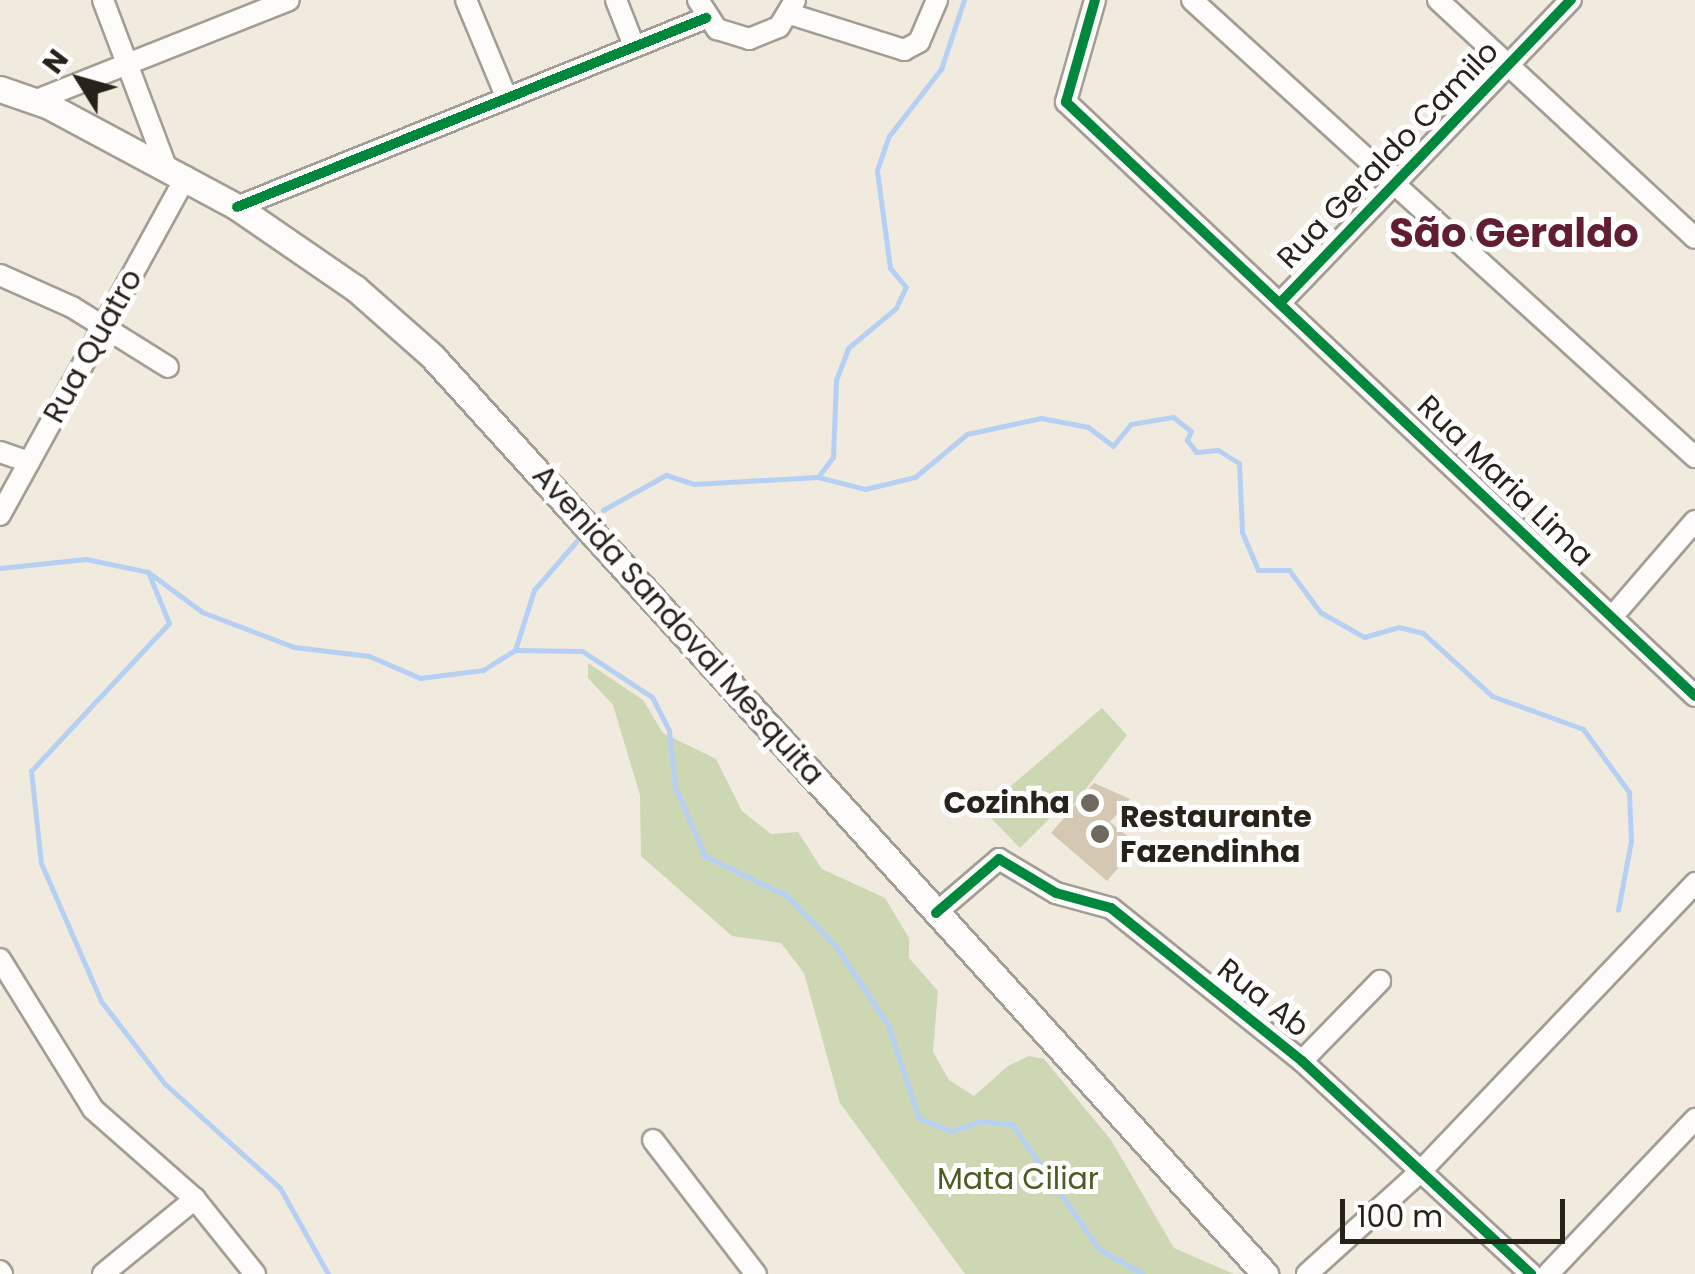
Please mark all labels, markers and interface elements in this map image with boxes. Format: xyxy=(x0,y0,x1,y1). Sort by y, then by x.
north arrow xyxy=(30,30,130,130)
street label: Rua Geraldo Camilo xyxy=(1270,34,1506,276)
text: N xyxy=(34,41,78,82)
district label: São Geraldo xyxy=(1389,209,1639,257)
street label: Rua Quatro xyxy=(36,263,150,429)
street label: Rua Maria Lima xyxy=(1410,388,1600,574)
street label: Avenida Sandoval Mesquita xyxy=(525,458,831,792)
place label: Cozinha xyxy=(943,785,1070,821)
marker: Cozinha xyxy=(1079,792,1101,814)
place label: Restaurante Fazendinha xyxy=(1120,799,1312,870)
marker: Restaurante Fazendinha xyxy=(1089,823,1111,845)
street label: Rua Ab xyxy=(1210,951,1316,1045)
park label: Mata Ciliar xyxy=(937,1161,1099,1197)
scale bar xyxy=(1345,1179,1570,1241)
text: 100 m xyxy=(1357,1195,1443,1238)

